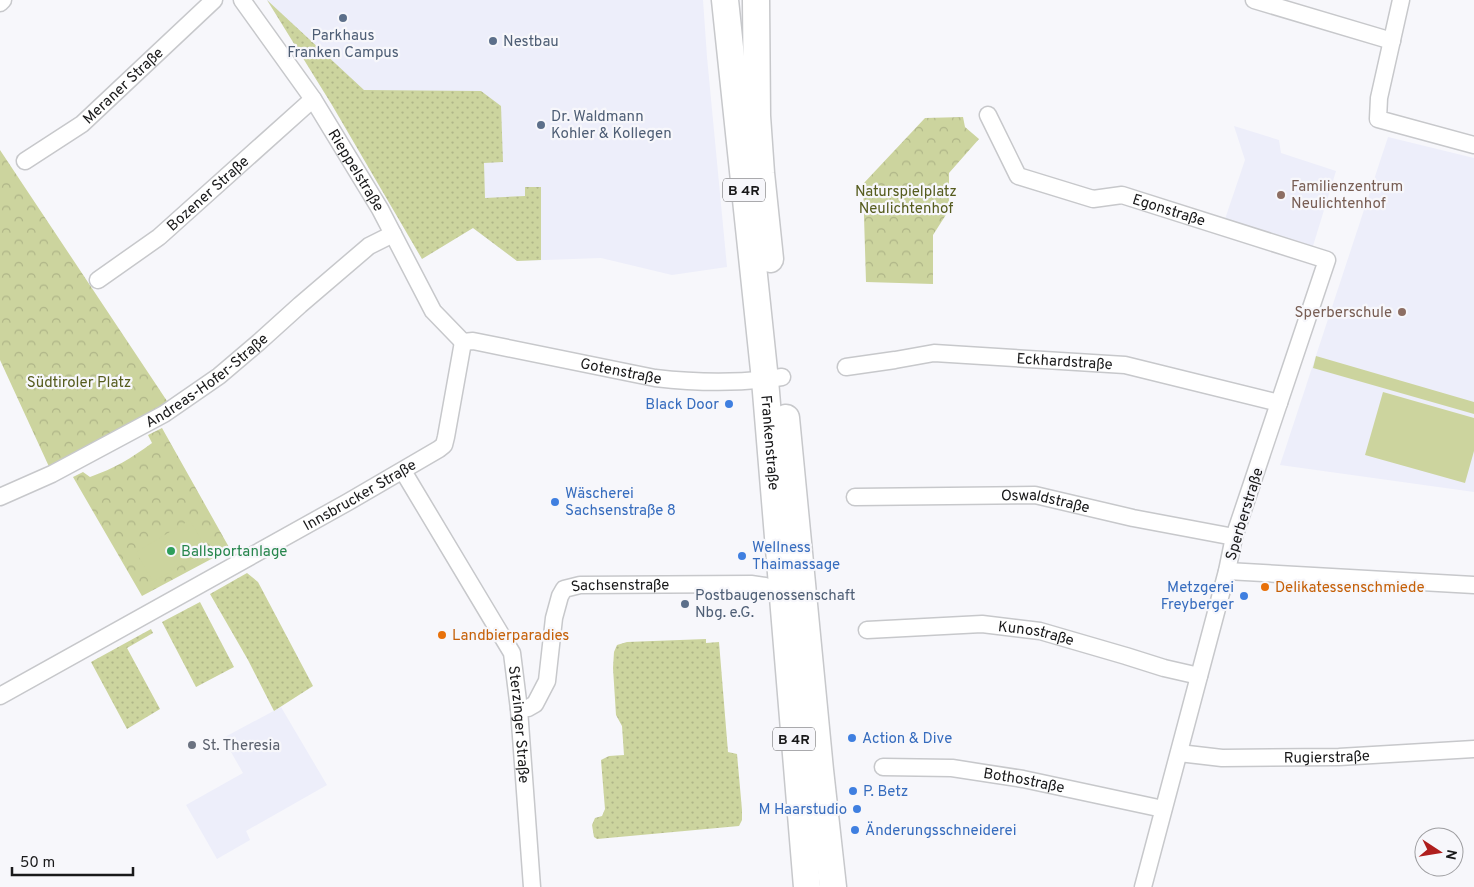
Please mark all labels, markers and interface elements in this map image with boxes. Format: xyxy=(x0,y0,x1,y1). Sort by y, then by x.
marker: Parkhaus Franken Campus xyxy=(337,12,349,24)
place label: Parkhaus Franken Campus xyxy=(287,27,399,63)
place label: Nestbau xyxy=(503,33,559,52)
marker: Nestbau xyxy=(487,35,499,47)
street label: Meraner Straße xyxy=(79,44,168,129)
place label: Dr. Waldmann Kohler & Kollegen xyxy=(551,108,672,144)
marker: Dr. Waldmann Kohler & Kollegen xyxy=(535,119,547,131)
street label: Rieppelstraße xyxy=(323,126,387,215)
street label: Bozener Straße xyxy=(164,153,254,236)
road number: B 4R xyxy=(723,178,765,202)
place label: Familienzentrum Neulichtenhof xyxy=(1291,178,1403,214)
park label: Naturspielplatz Neulichtenhof xyxy=(855,183,957,219)
marker: Familienzentrum Neulichtenhof xyxy=(1275,189,1287,201)
street label: Egonstraße xyxy=(1130,191,1207,232)
place label: Sperberschule xyxy=(1294,304,1392,323)
marker: Sperberschule xyxy=(1396,306,1408,318)
street label: Andreas-Hofer-Straße xyxy=(143,330,273,433)
street label: Eckhardstraße xyxy=(1016,350,1113,375)
street label: Gotenstraße xyxy=(578,355,662,390)
park label: Südtiroler Platz xyxy=(27,374,131,393)
street label: Frankenstraße xyxy=(755,395,782,491)
place label: Black Door xyxy=(645,396,719,415)
marker: Black Door xyxy=(723,398,735,410)
street label: Innsbrucker Straße xyxy=(300,456,420,536)
street label: Sperberstraße xyxy=(1222,466,1269,563)
place label: Wäscherei Sachsenstraße 8 xyxy=(565,485,676,521)
street label: Oswaldstraße xyxy=(1001,487,1091,519)
marker: Wäscherei Sachsenstraße 8 xyxy=(549,496,561,508)
place label: Wellness Thaimassage xyxy=(752,539,840,575)
place label: Ballsportanlage xyxy=(181,543,287,562)
marker: Ballsportanlage xyxy=(165,545,177,557)
marker: Wellness Thaimassage xyxy=(736,550,748,562)
street label: Sachsenstraße xyxy=(569,576,669,598)
place label: Metzgerei Freyberger xyxy=(1161,579,1234,615)
place label: Delikatessenschmiede xyxy=(1275,579,1425,598)
marker: Delikatessenschmiede xyxy=(1259,581,1271,593)
place label: Postbaugenossenschaft Nbg. e.G. xyxy=(695,587,856,623)
marker: Metzgerei Freyberger xyxy=(1238,590,1250,602)
marker: Postbaugenossenschaft Nbg. e.G. xyxy=(679,598,691,610)
street label: Kunostraße xyxy=(997,618,1076,651)
place label: Landbierparadies xyxy=(452,627,569,646)
marker: Landbierparadies xyxy=(436,629,448,641)
street label: Sterzinger Straße xyxy=(503,665,532,784)
road number: B 4R xyxy=(773,728,815,751)
place label: Action & Dive xyxy=(862,730,952,749)
marker: Action & Dive xyxy=(846,732,858,744)
place label: St. Theresia xyxy=(202,737,280,756)
marker: St. Theresia xyxy=(186,739,198,751)
street label: Rugierstraße xyxy=(1284,747,1370,768)
street label: Bothostraße xyxy=(982,765,1066,799)
place label: P. Betz xyxy=(863,783,908,802)
marker: P. Betz xyxy=(847,785,859,797)
place label: M Haarstudio xyxy=(758,801,847,820)
marker: M Haarstudio xyxy=(851,803,863,815)
place label: Änderungsschneiderei xyxy=(865,821,1016,841)
marker: Änderungsschneiderei xyxy=(849,824,861,836)
north arrow xyxy=(1414,827,1464,877)
scale bar xyxy=(12,844,134,876)
text: N xyxy=(1441,848,1460,861)
text: 50 m xyxy=(20,854,55,873)

